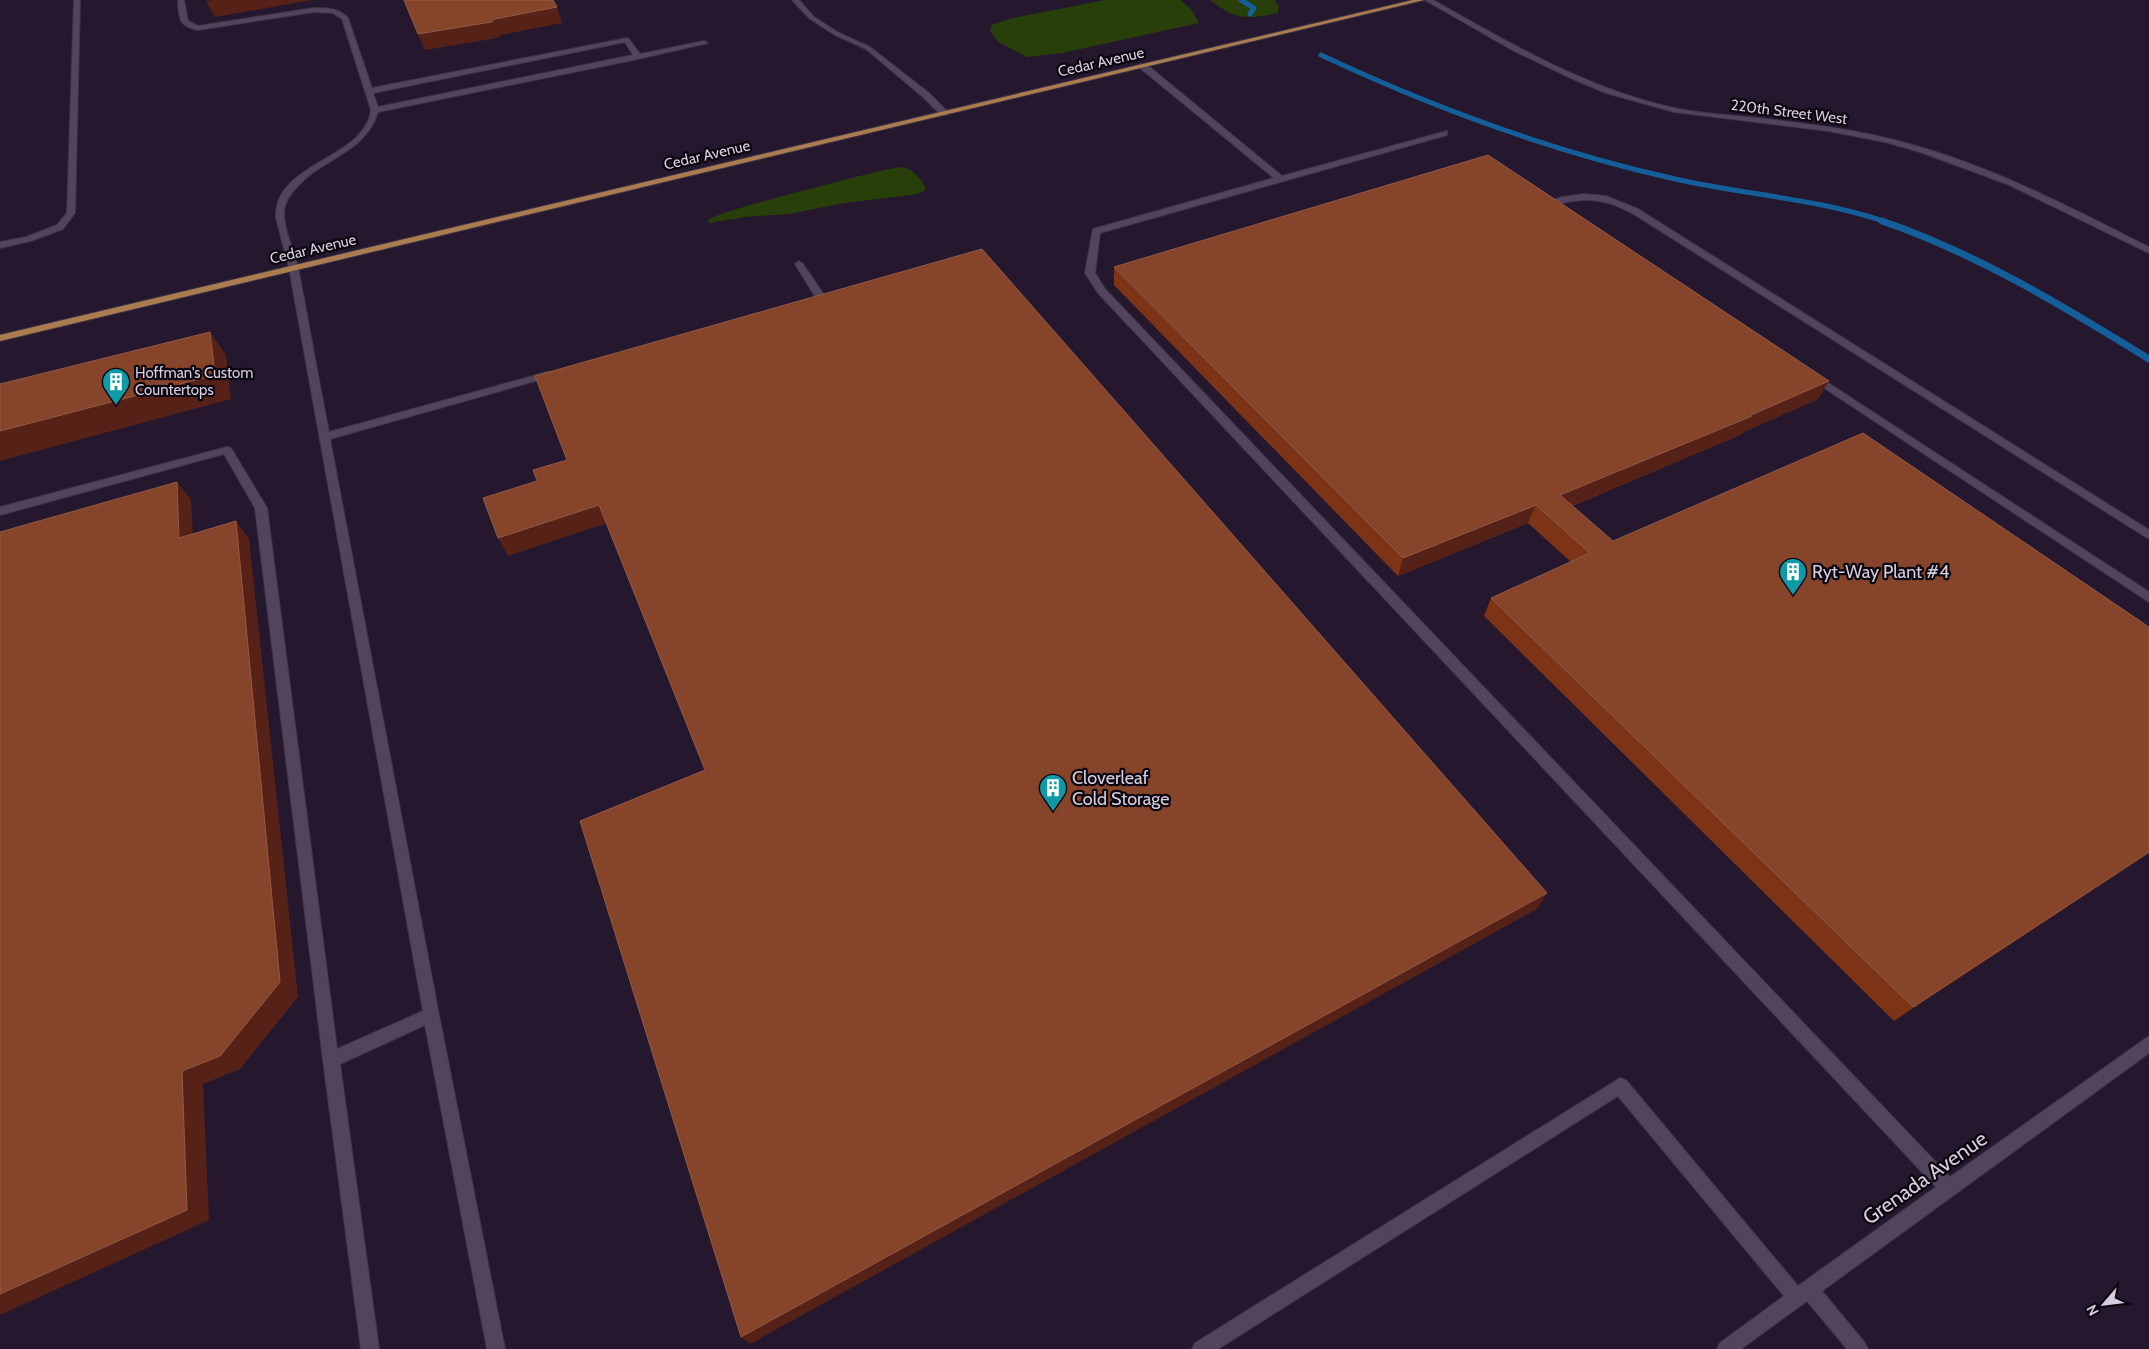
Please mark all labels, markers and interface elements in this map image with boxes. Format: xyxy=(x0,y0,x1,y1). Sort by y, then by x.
street label: Cedar Avenue xyxy=(1056,43,1146,81)
street label: 220th Street West xyxy=(1730,96,1848,128)
street label: Cedar Avenue xyxy=(662,136,752,174)
street label: Cedar Avenue xyxy=(268,230,358,268)
place label: Hoffman's Custom Countertops xyxy=(135,364,253,399)
building icon: Hoffman's Custom Countertops xyxy=(101,367,131,406)
building icon: Ryt-Way Plant #4 xyxy=(1778,557,1808,596)
place label: Ryt-Way Plant #4 xyxy=(1812,561,1949,583)
place label: Cloverleaf Cold Storage xyxy=(1072,767,1169,810)
building icon: Cloverleaf Cold Storage xyxy=(1038,773,1068,812)
street label: Grenada Avenue xyxy=(1858,1125,1992,1230)
north arrow xyxy=(2079,1279,2129,1329)
text: N xyxy=(2082,1302,2103,1319)

